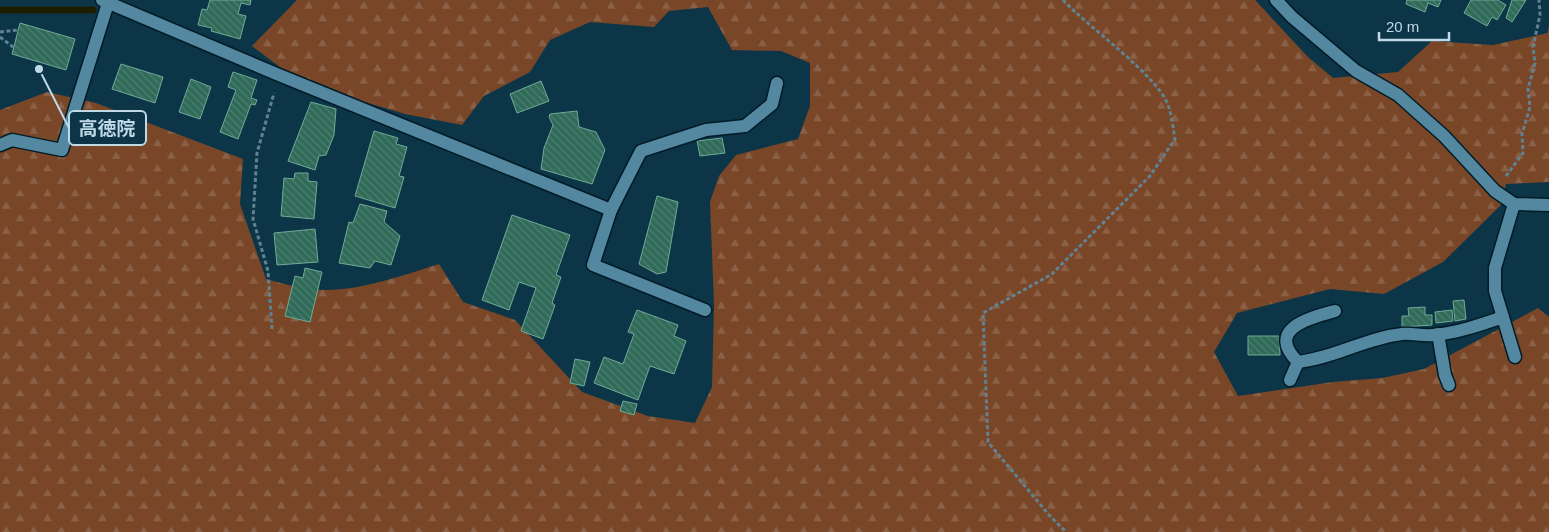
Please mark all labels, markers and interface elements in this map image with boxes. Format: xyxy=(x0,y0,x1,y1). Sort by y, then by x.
scale bar xyxy=(1379,10,1449,42)
text: 20 m xyxy=(1386,18,1419,35)
callout: 高徳院 xyxy=(69,111,146,145)
text: 高徳院 xyxy=(78,118,136,139)

